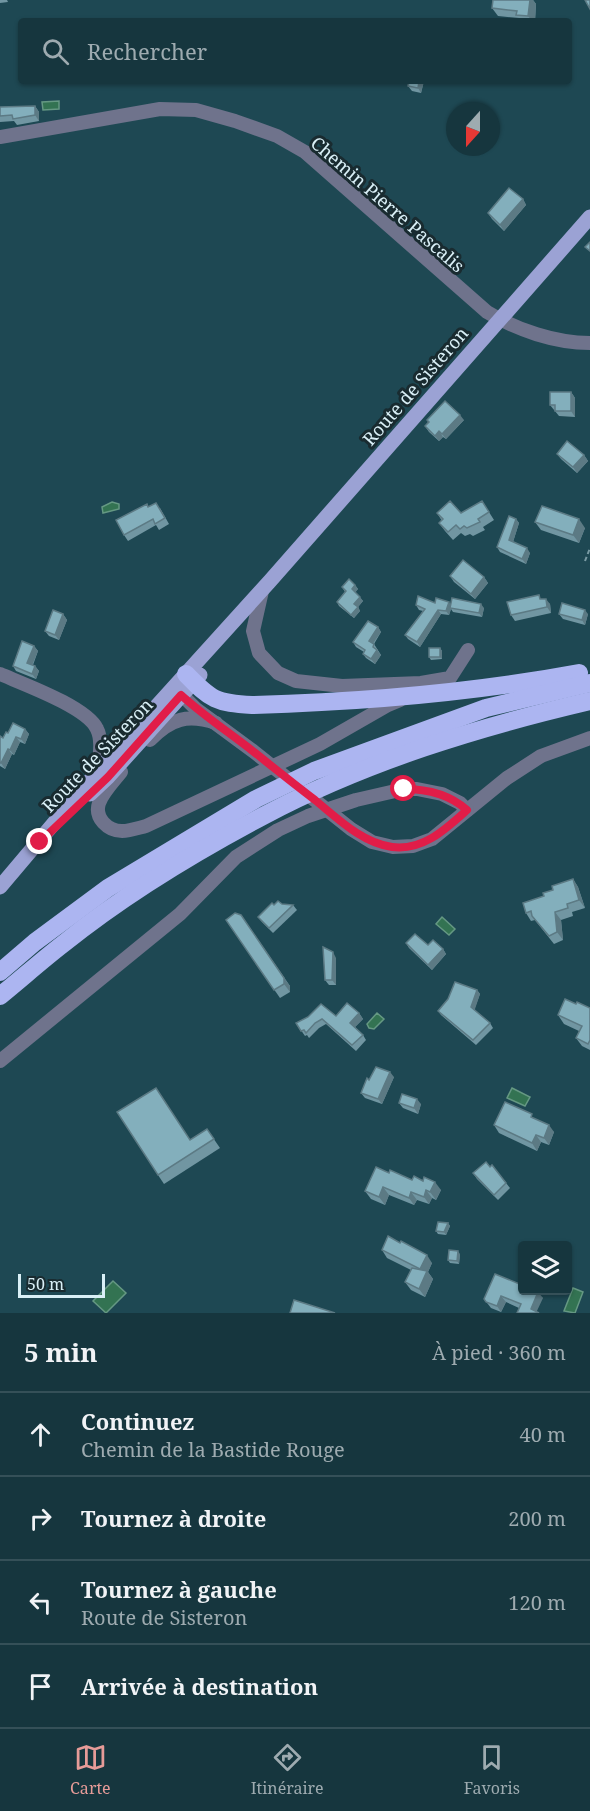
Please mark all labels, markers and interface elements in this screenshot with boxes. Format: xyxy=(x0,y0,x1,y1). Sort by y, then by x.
search box xyxy=(18,18,572,84)
icon: search xyxy=(39,35,72,68)
text: Rechercher xyxy=(87,36,207,66)
north arrow xyxy=(446,102,500,156)
street label: Chemin Pierre Pascalis xyxy=(306,131,470,277)
street label: Route de Sisteron xyxy=(357,321,473,450)
street label: Route de Sisteron xyxy=(36,693,158,817)
route start xyxy=(390,775,416,801)
route end xyxy=(26,828,52,854)
map controls xyxy=(518,1241,572,1295)
button: layers xyxy=(518,1241,572,1295)
scale bar xyxy=(18,1271,105,1298)
text: 50 m xyxy=(27,1273,64,1295)
text: 5 min xyxy=(24,1334,98,1370)
text: À pied · 360 m xyxy=(432,1339,566,1366)
text: Continuez xyxy=(81,1406,194,1436)
icon: ahead xyxy=(24,1418,57,1451)
text: 40 m xyxy=(520,1421,566,1448)
text: Chemin de la Bastide Rouge xyxy=(81,1436,345,1463)
icon: right xyxy=(24,1502,57,1535)
text: Tournez à droite xyxy=(81,1503,266,1533)
text: 200 m xyxy=(508,1505,566,1532)
text: Tournez à gauche xyxy=(81,1574,277,1604)
icon: left xyxy=(24,1586,57,1619)
text: 120 m xyxy=(508,1589,566,1616)
text: Route de Sisteron xyxy=(81,1604,247,1631)
icon: arrive xyxy=(24,1670,57,1703)
text: Arrivée à destination xyxy=(81,1671,318,1701)
tab: Carte xyxy=(70,1741,111,1799)
tab: Itinéraire xyxy=(251,1741,324,1799)
tab: Favoris xyxy=(464,1741,520,1799)

